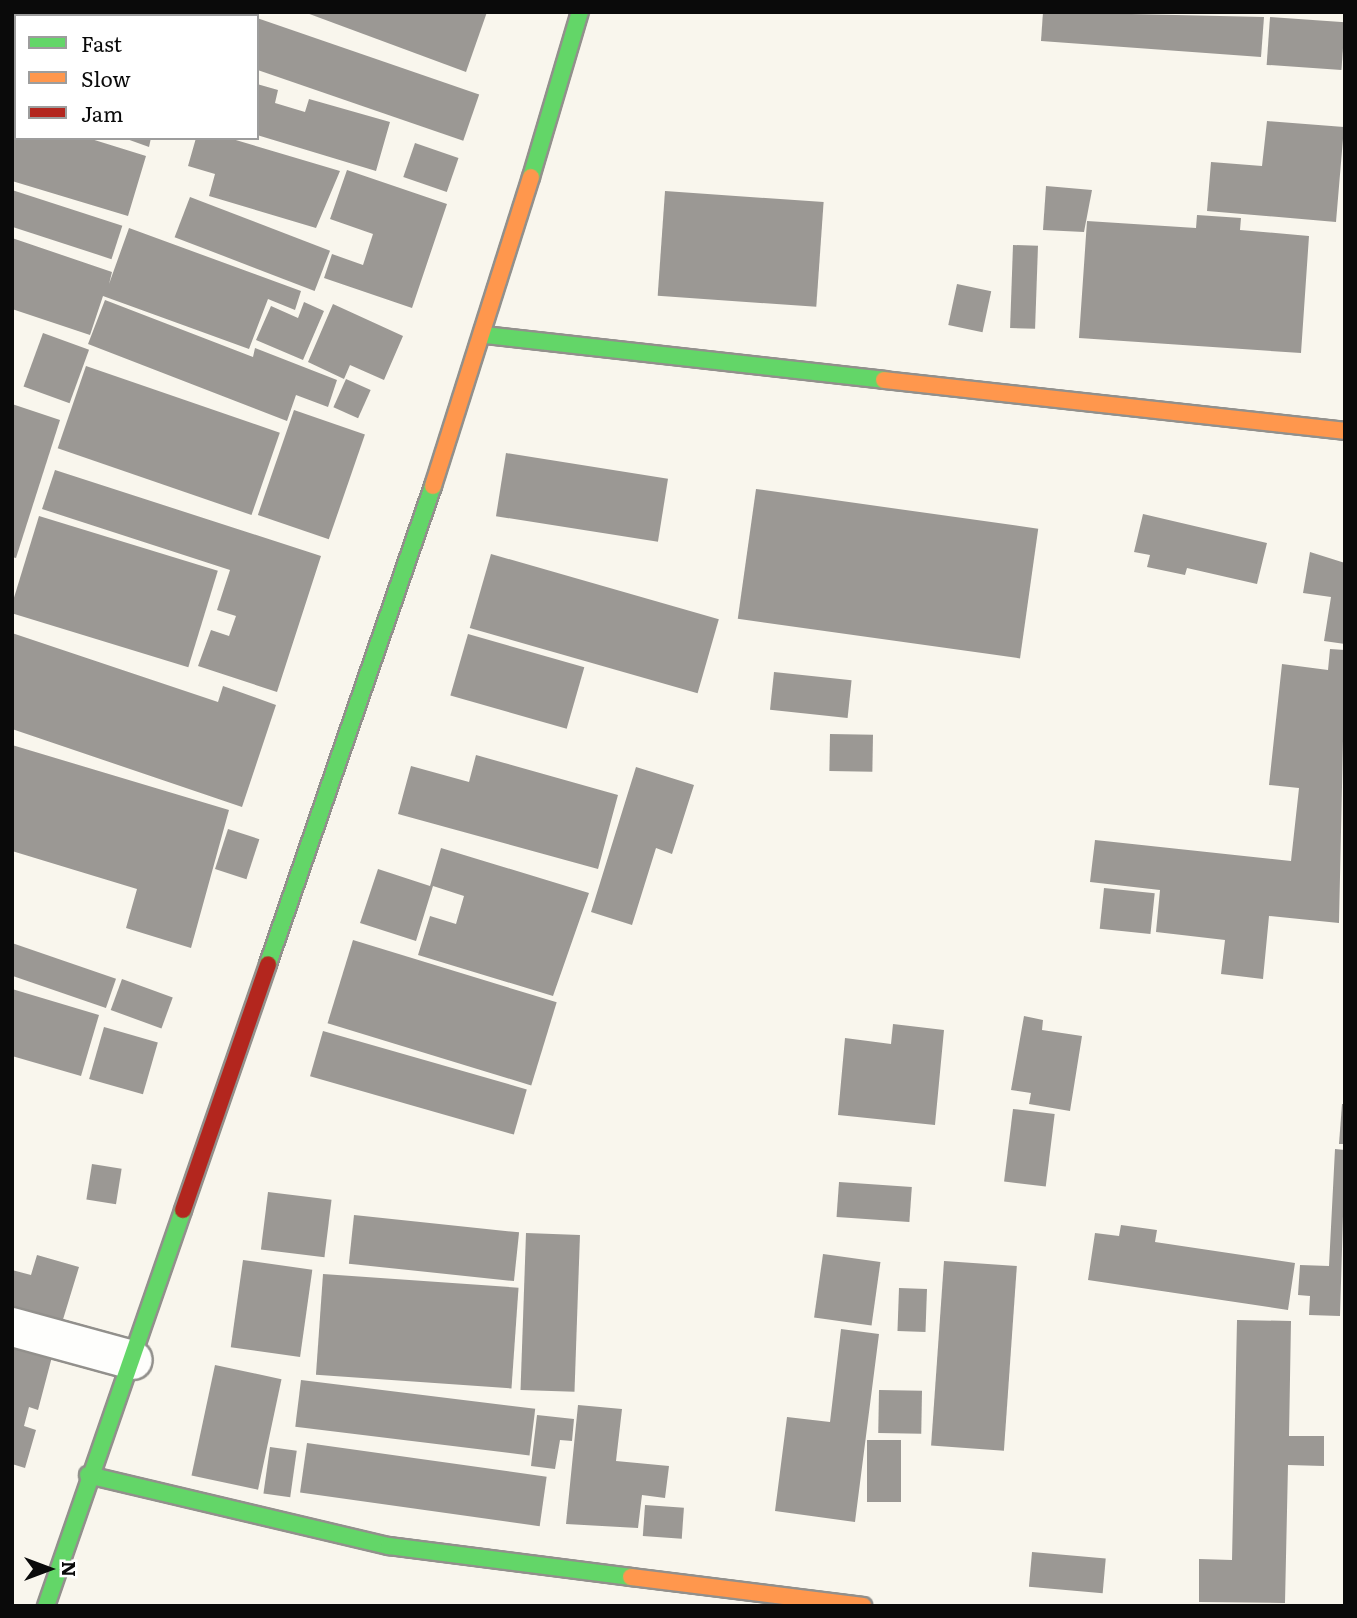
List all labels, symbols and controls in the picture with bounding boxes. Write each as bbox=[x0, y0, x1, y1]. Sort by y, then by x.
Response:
legend bbox=[14, 14, 259, 140]
text: Fast bbox=[81, 27, 122, 58]
text: Slow bbox=[81, 62, 131, 93]
text: Jam bbox=[81, 97, 123, 128]
north arrow bbox=[14, 1534, 84, 1604]
text: N bbox=[56, 1561, 84, 1577]

